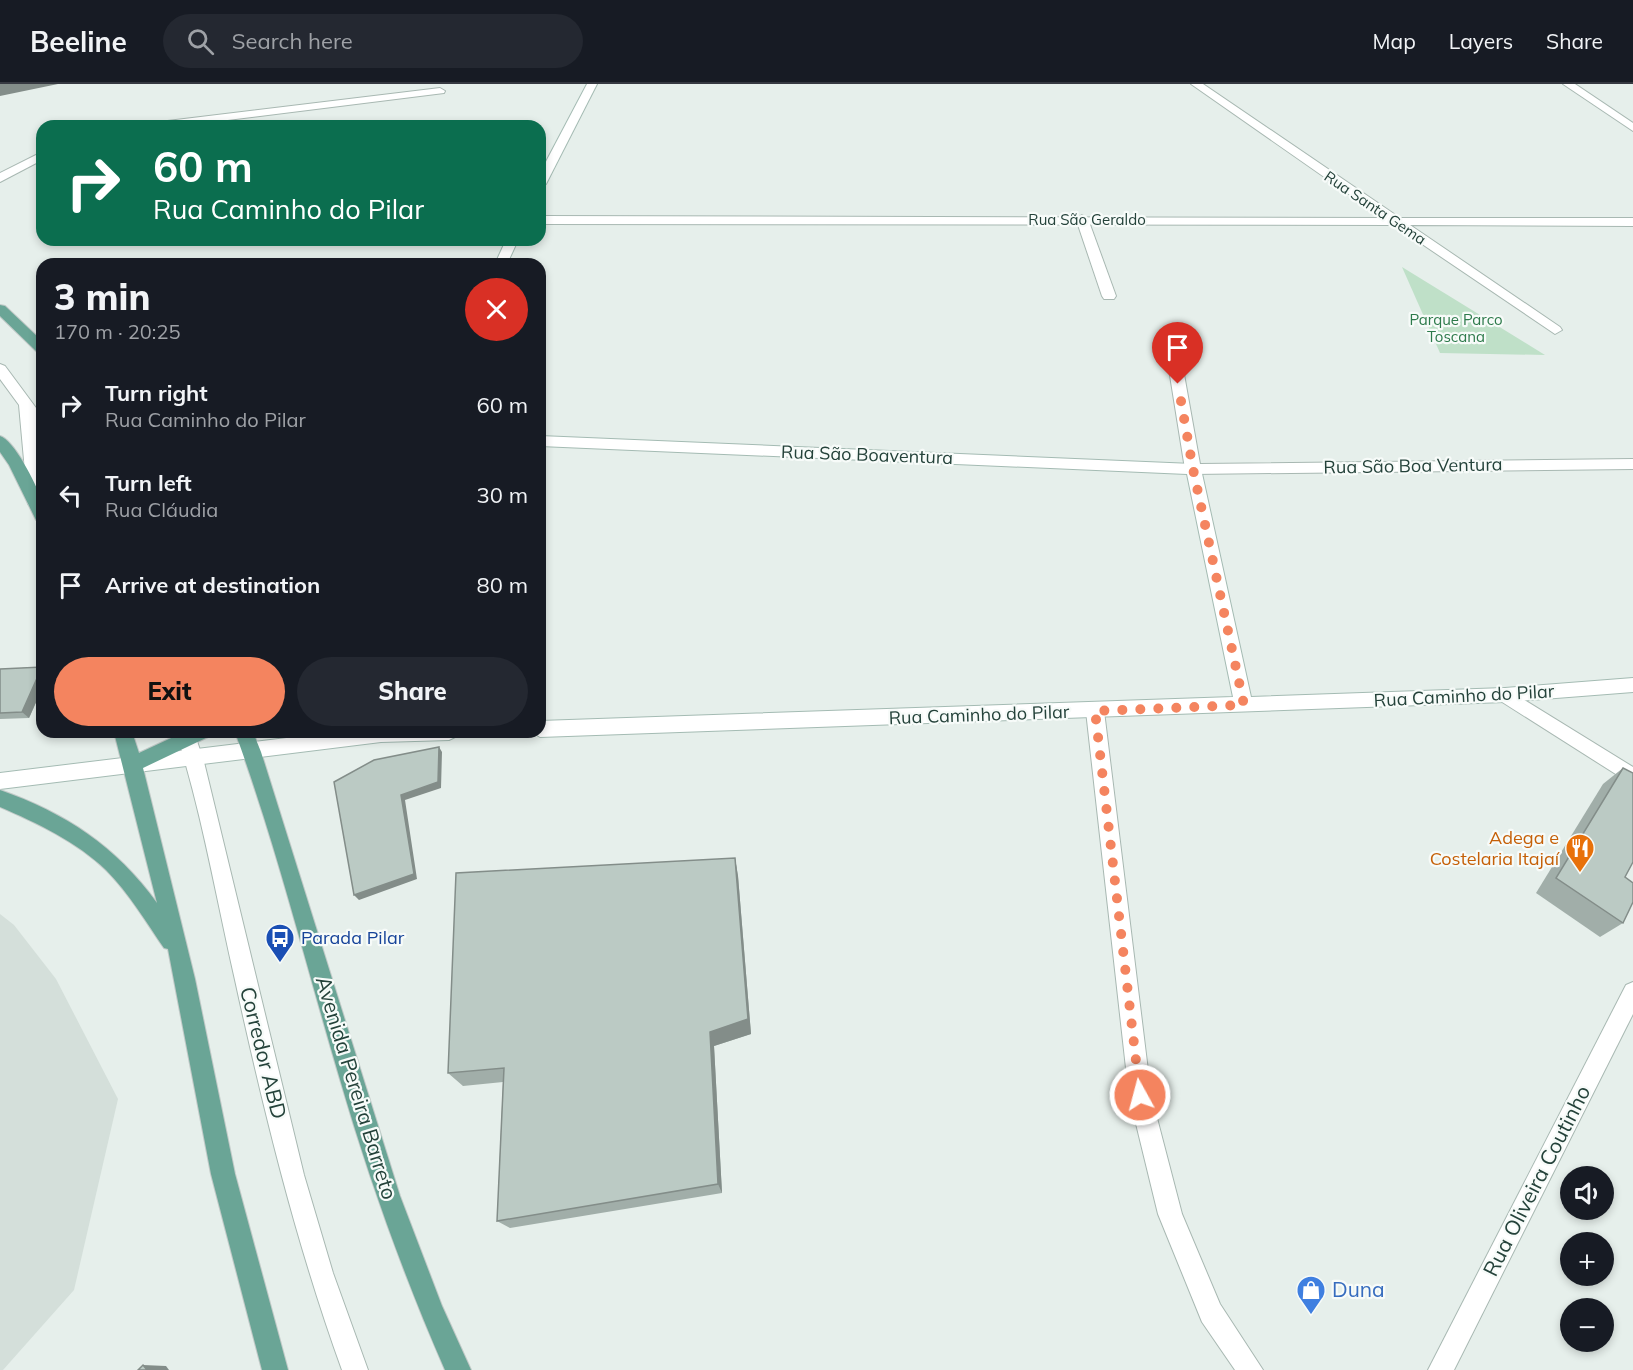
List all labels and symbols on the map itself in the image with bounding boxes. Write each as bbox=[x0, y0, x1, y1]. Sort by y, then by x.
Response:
street label: Rua Santa Gema bbox=[1321, 167, 1430, 249]
street label: Rua São Geraldo bbox=[1028, 210, 1146, 229]
park label: Parque Parco Toscana bbox=[1409, 310, 1503, 346]
pin bbox=[1152, 322, 1203, 384]
street label: Rua São Boaventura bbox=[781, 440, 953, 469]
street label: Rua São Boa Ventura bbox=[1323, 452, 1503, 479]
street label: Rua Caminho do Pilar bbox=[1373, 679, 1555, 712]
street label: Rua Caminho do Pilar bbox=[888, 700, 1070, 729]
place label: Adega e Costelaria Itajaí bbox=[1430, 826, 1561, 870]
restaurant icon: Adega e Costelaria Itajaí bbox=[1564, 832, 1596, 874]
bus stop icon: Parada Pilar bbox=[264, 922, 296, 964]
place label: Parada Pilar bbox=[301, 926, 405, 949]
street label: Avenida Pereira Barreto bbox=[311, 973, 403, 1202]
street label: Corredor ABD bbox=[235, 984, 293, 1122]
position arrow bbox=[1108, 1063, 1172, 1127]
street label: Rua Oliveira Coutinho bbox=[1477, 1081, 1596, 1280]
shop icon: Duna bbox=[1295, 1274, 1327, 1316]
place label: Duna bbox=[1332, 1276, 1385, 1302]

